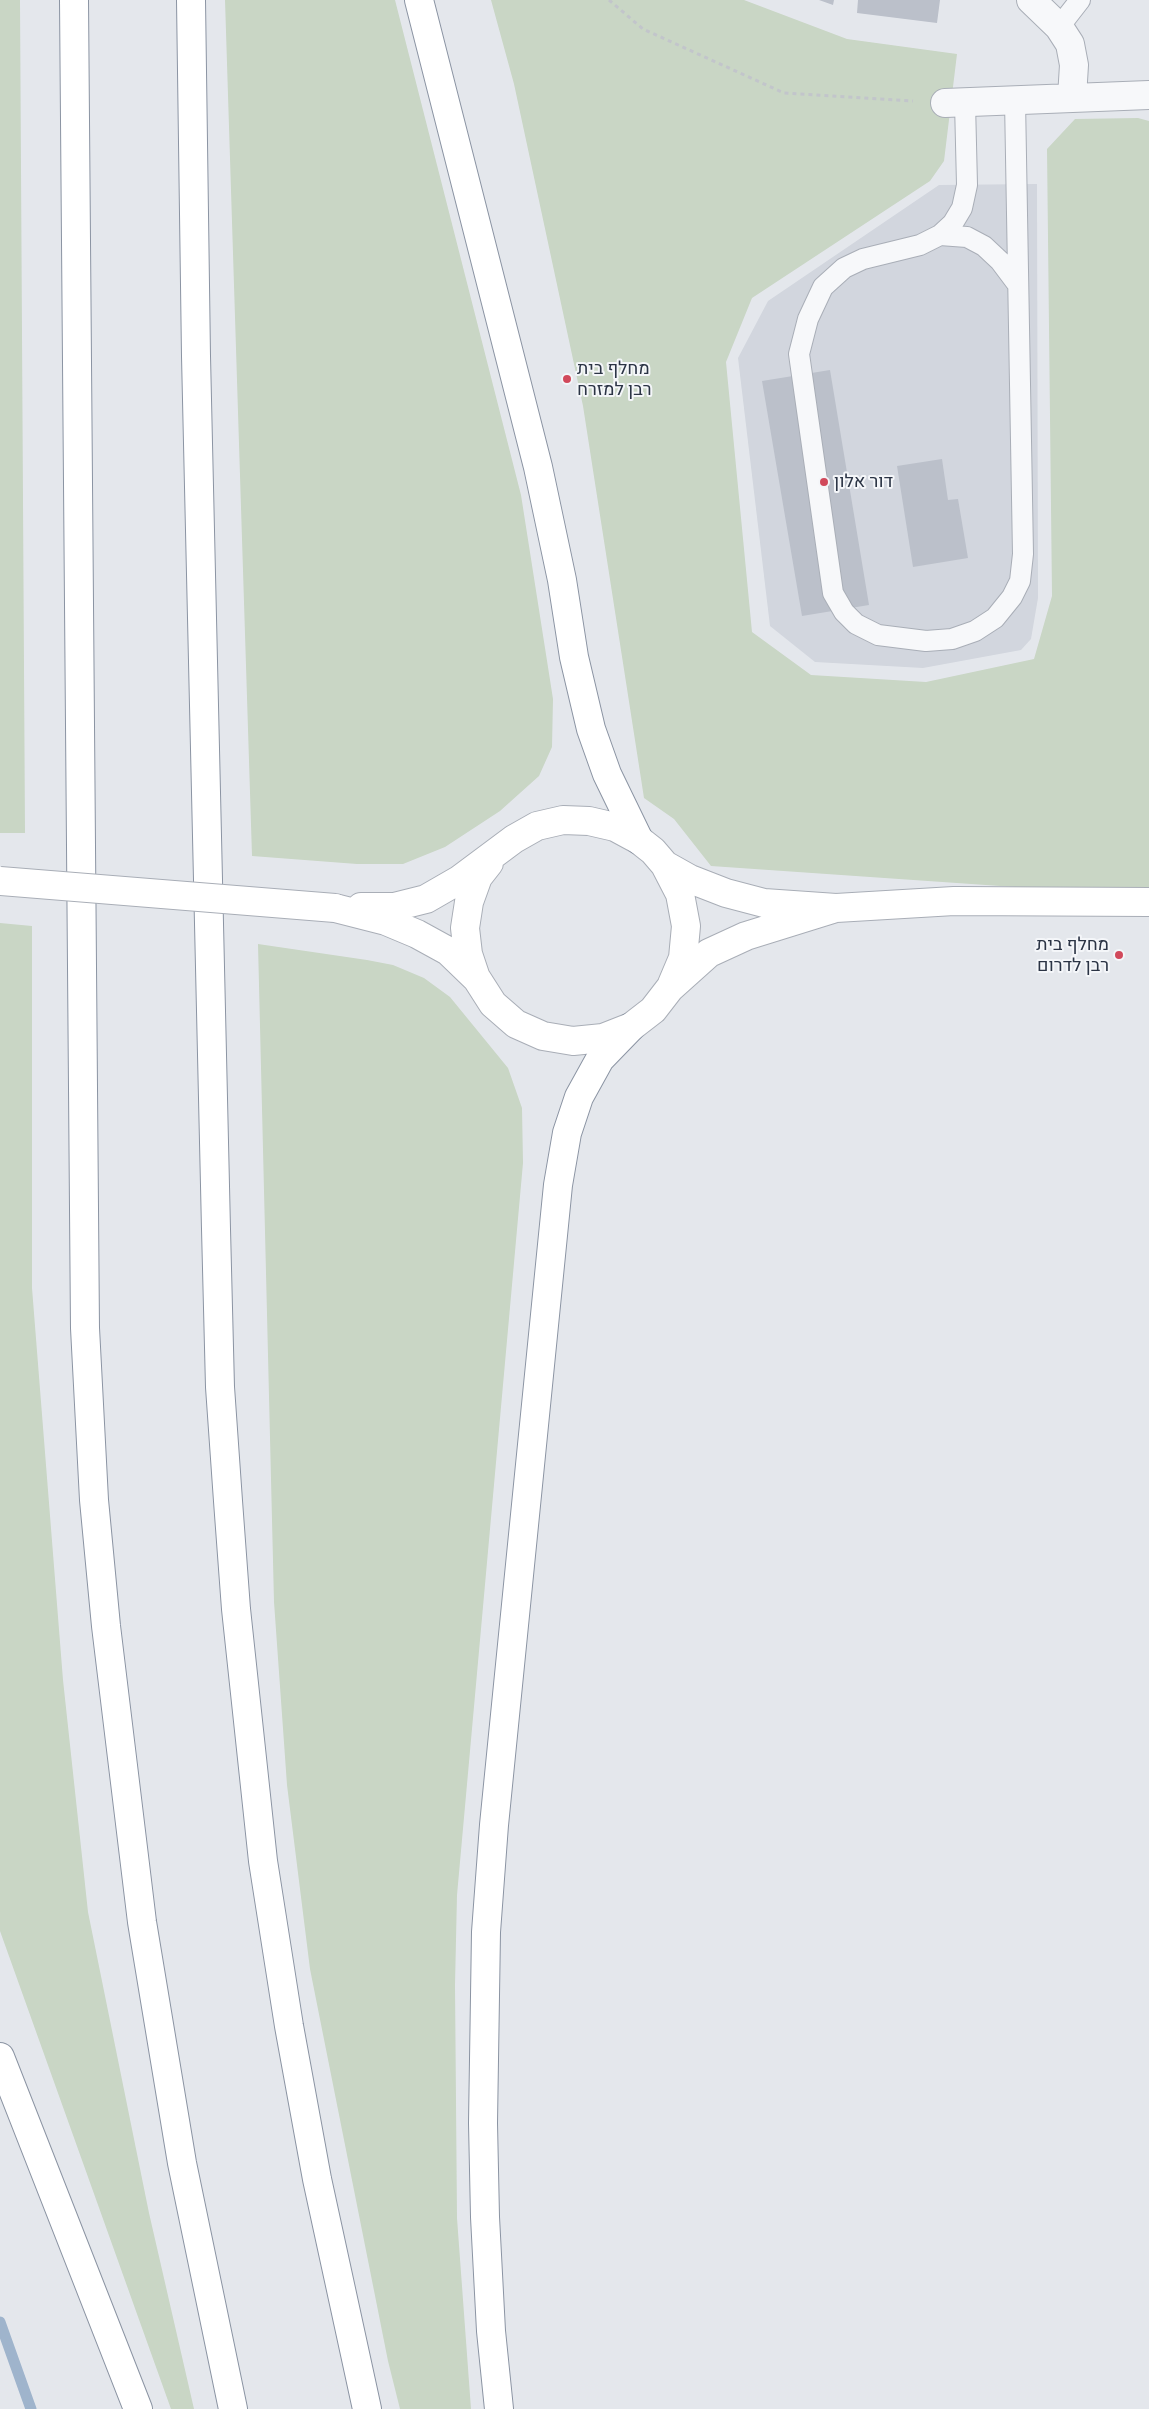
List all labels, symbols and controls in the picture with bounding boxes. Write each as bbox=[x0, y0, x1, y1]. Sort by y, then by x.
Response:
place label: מחלף בית רבן למזרח bbox=[577, 358, 652, 400]
marker: מחלף בית רבן למזרח bbox=[561, 373, 573, 385]
place label: דור אלון bbox=[834, 471, 893, 493]
marker: דור אלון bbox=[818, 476, 830, 488]
place label: מחלף בית רבן לדרום bbox=[1036, 934, 1109, 976]
marker: מחלף בית רבן לדרום bbox=[1113, 949, 1125, 961]

